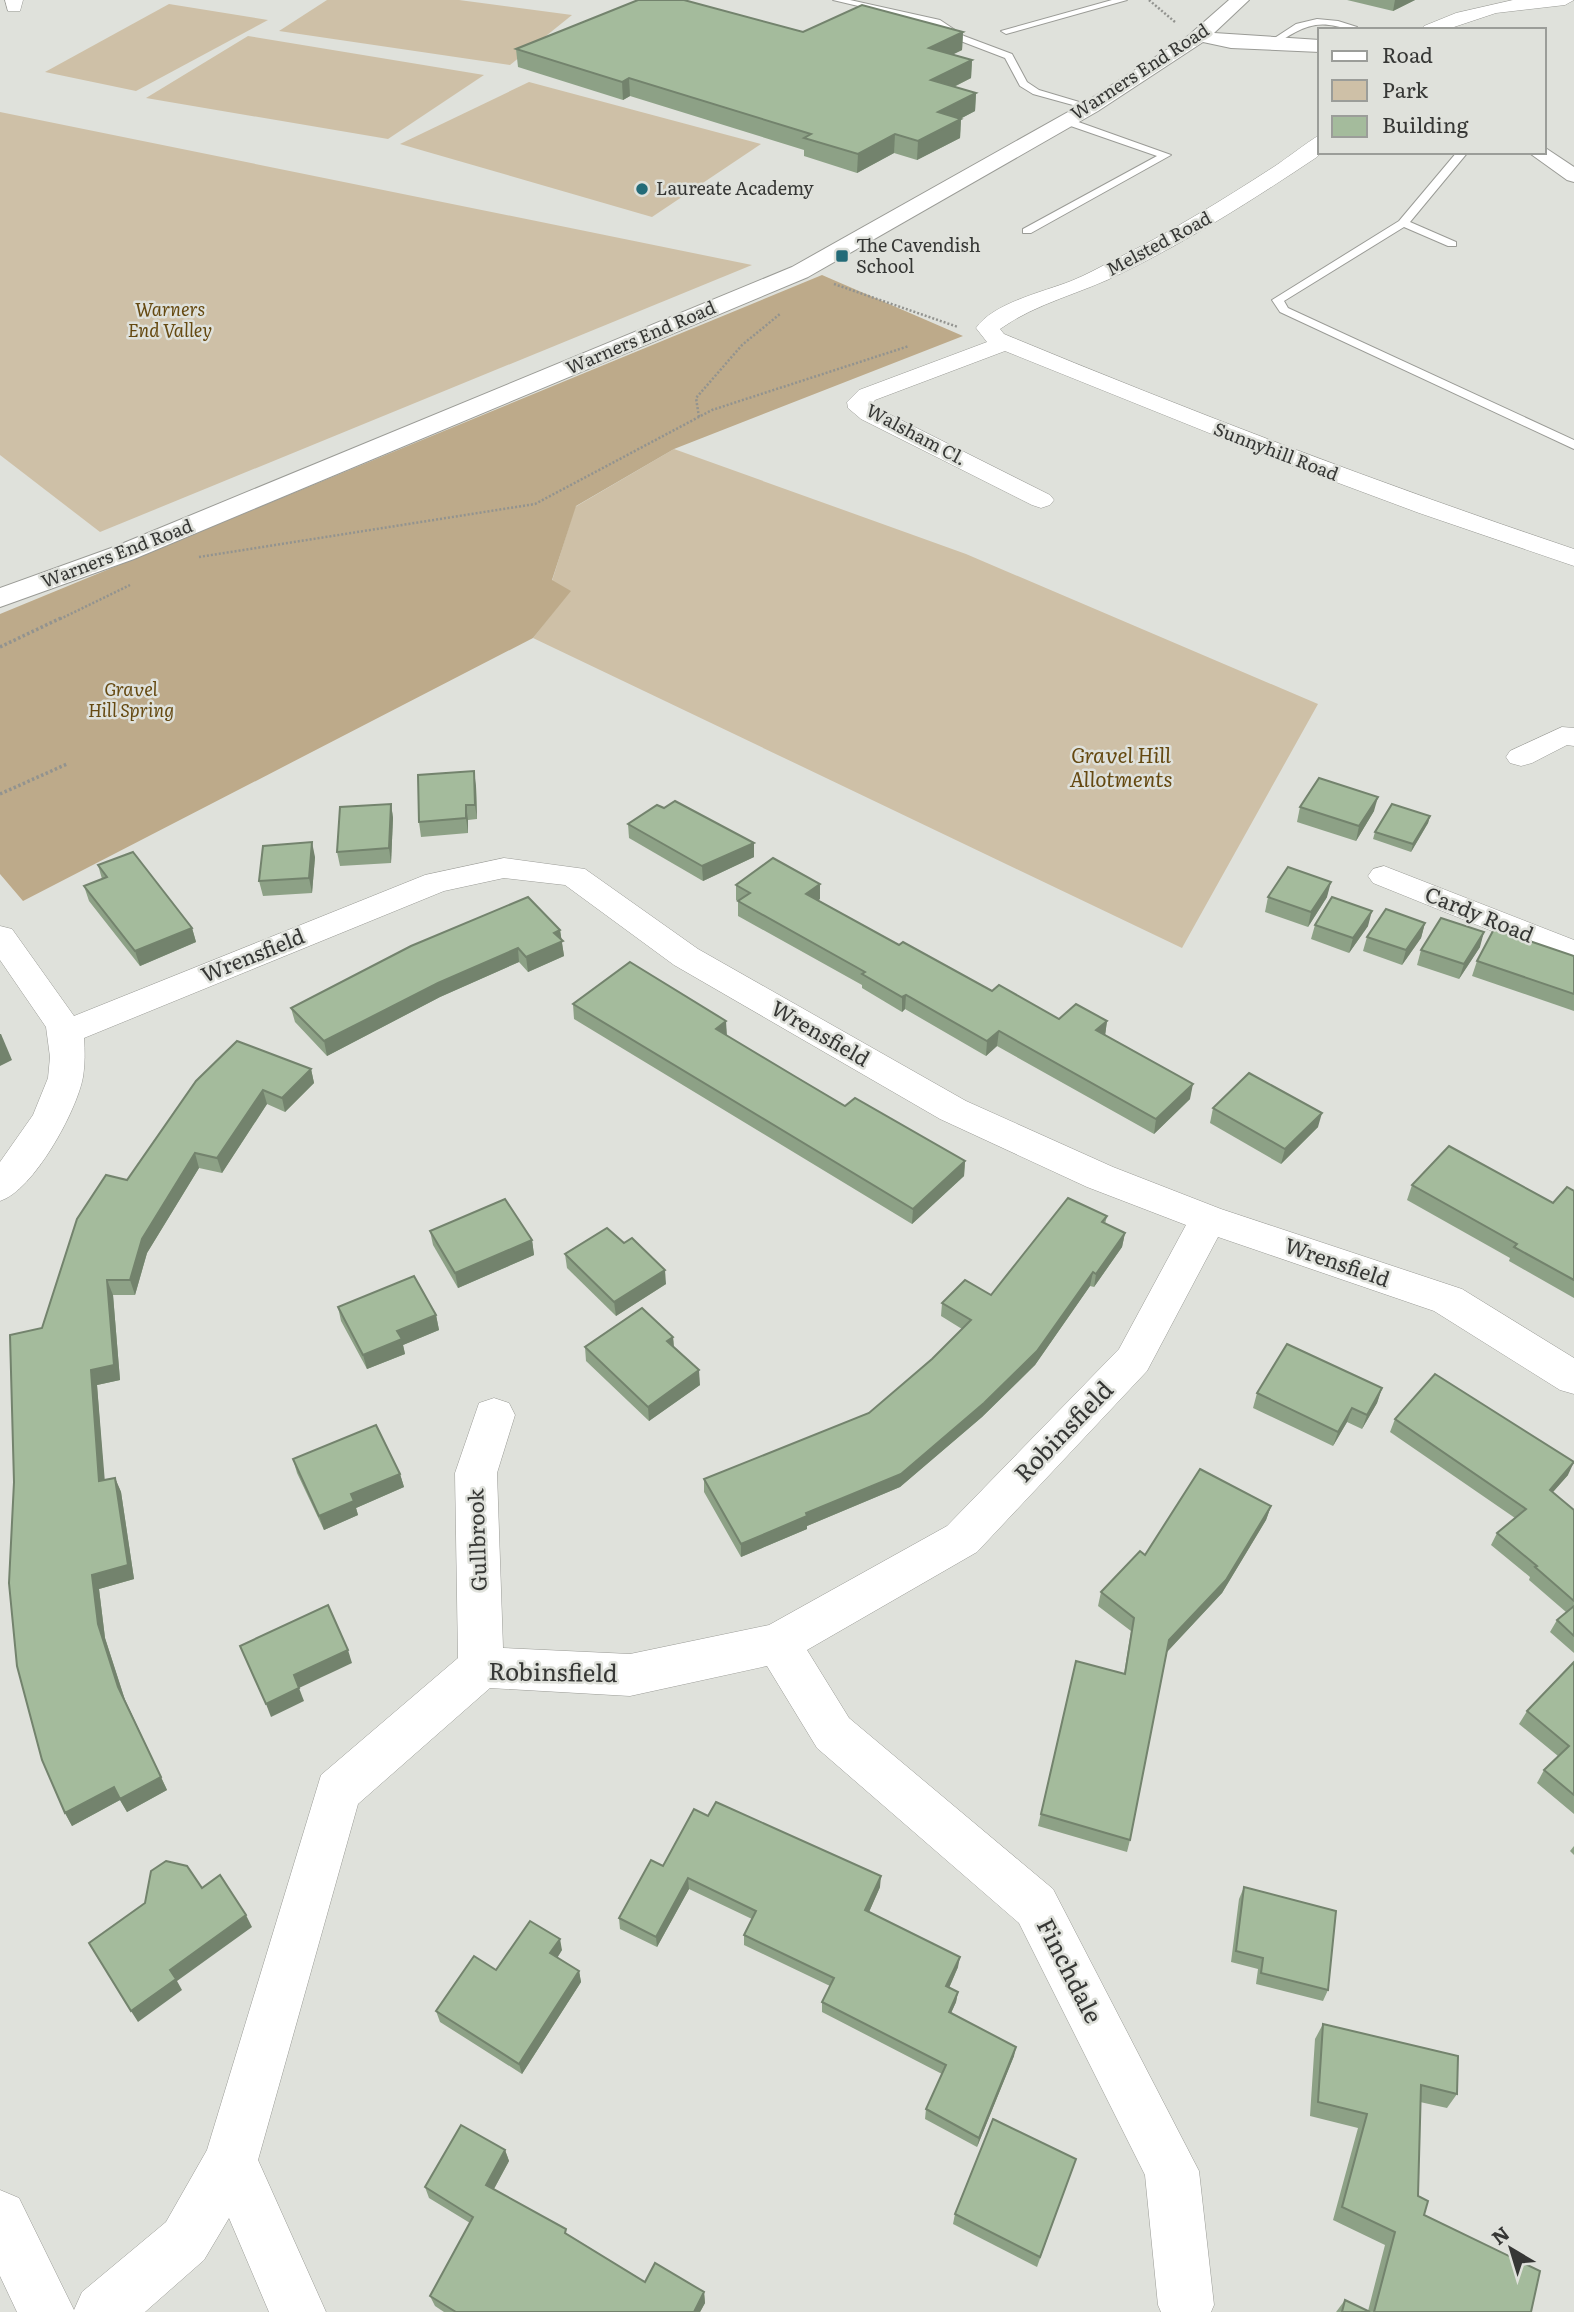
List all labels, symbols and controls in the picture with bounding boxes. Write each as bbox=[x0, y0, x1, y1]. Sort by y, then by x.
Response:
street label: Warners End Road bbox=[1065, 16, 1214, 126]
legend bbox=[1318, 28, 1546, 154]
text: Road bbox=[1382, 38, 1433, 69]
text: Park bbox=[1382, 73, 1428, 104]
text: Building bbox=[1382, 108, 1469, 139]
place label: Laureate Academy bbox=[656, 174, 814, 201]
marker: Laureate Academy bbox=[634, 181, 650, 197]
street label: Melsted Road bbox=[1101, 204, 1216, 282]
place label: The Cavendish School bbox=[856, 231, 981, 279]
marker: The Cavendish School bbox=[834, 248, 850, 264]
street label: Warners End Road bbox=[561, 293, 719, 380]
park label: Warners End Valley bbox=[128, 295, 212, 343]
street label: Walsham Cl. bbox=[862, 396, 972, 471]
street label: Sunnyhill Road bbox=[1210, 414, 1343, 487]
street label: Warners End Road bbox=[37, 511, 196, 594]
park label: Gravel Hill Spring bbox=[88, 675, 174, 723]
park label: Gravel Hill Allotments bbox=[1069, 738, 1173, 793]
street label: Cardy Road bbox=[1421, 877, 1539, 949]
street label: Wrensfield bbox=[196, 919, 309, 989]
street label: Wrensfield bbox=[766, 991, 876, 1073]
street label: Wrensfield bbox=[1281, 1228, 1395, 1293]
street label: Robinsfield bbox=[1005, 1371, 1120, 1489]
street label: Gullbrook bbox=[458, 1488, 493, 1592]
street label: Robinsfield bbox=[488, 1652, 618, 1689]
street label: Finchdale bbox=[1030, 1911, 1113, 2029]
north arrow bbox=[1476, 2214, 1546, 2284]
text: N bbox=[1485, 2219, 1515, 2251]

